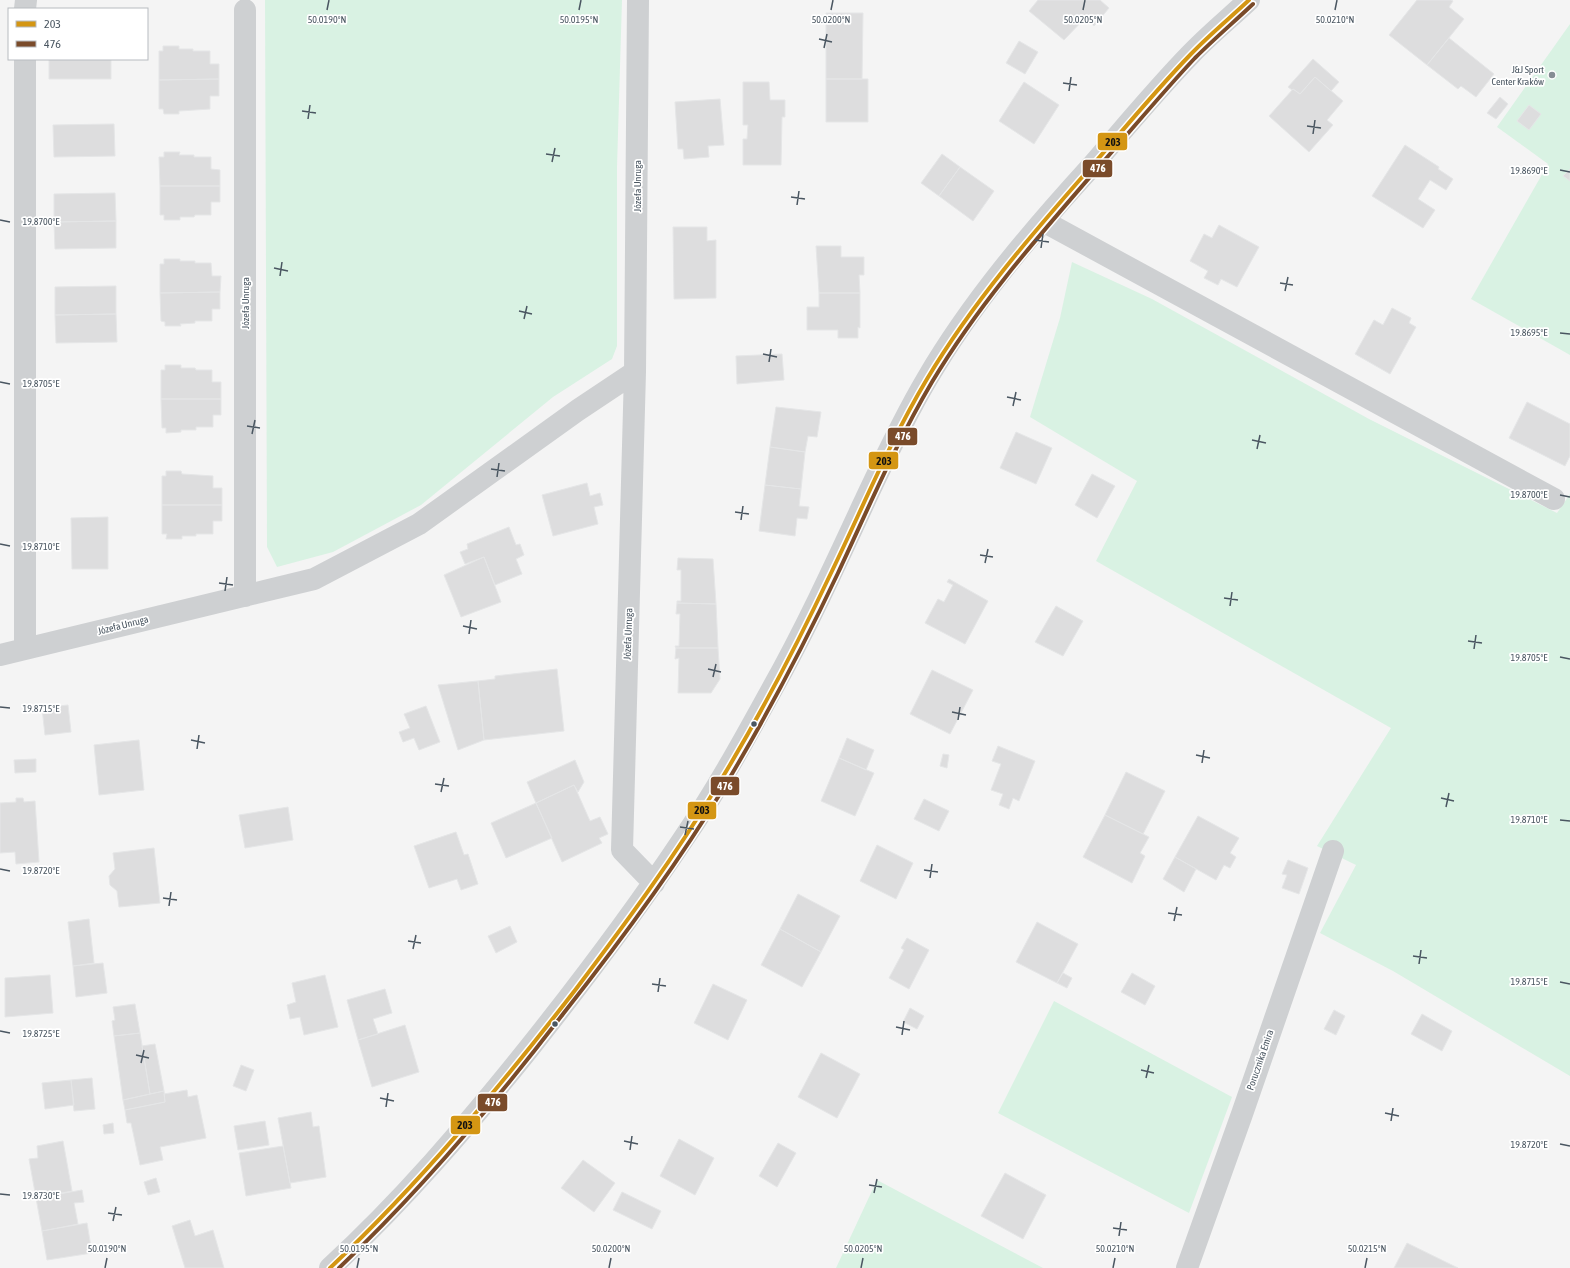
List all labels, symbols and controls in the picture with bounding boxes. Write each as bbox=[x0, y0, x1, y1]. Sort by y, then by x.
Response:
legend bbox=[8, 8, 148, 60]
text: 50.0190°N bbox=[308, 14, 346, 25]
text: 50.0195°N bbox=[560, 14, 598, 25]
text: 50.0200°N bbox=[812, 14, 850, 25]
text: 50.0205°N bbox=[1064, 14, 1102, 25]
text: 50.0210°N bbox=[1316, 14, 1354, 25]
text: 203 bbox=[44, 17, 61, 31]
text: 476 bbox=[44, 37, 61, 51]
place label: J&J Sport Center Kraków bbox=[1491, 64, 1544, 87]
marker: J&J Sport Center Kraków bbox=[1547, 70, 1557, 80]
line badge: 203 bbox=[1097, 132, 1128, 151]
text: 203 bbox=[1105, 136, 1121, 148]
line badge: 476 bbox=[1082, 159, 1113, 178]
street label: Józefa Unruga bbox=[632, 160, 643, 212]
text: 476 bbox=[1089, 162, 1106, 174]
text: 19.8690°E bbox=[1511, 165, 1548, 176]
text: 19.8700°E bbox=[23, 216, 60, 227]
street label: Józefa Unruga bbox=[240, 277, 251, 329]
text: 19.8695°E bbox=[1511, 327, 1548, 338]
text: 19.8705°E bbox=[23, 378, 60, 389]
line badge: 476 bbox=[887, 427, 918, 446]
text: 476 bbox=[894, 430, 911, 442]
line badge: 203 bbox=[868, 451, 899, 470]
text: 203 bbox=[876, 455, 892, 467]
text: 19.8700°E bbox=[1511, 489, 1548, 500]
text: 19.8710°E bbox=[23, 541, 60, 552]
street label: Józefa Unruga bbox=[622, 608, 634, 660]
street label: Józefa Unruga bbox=[96, 613, 150, 637]
text: 19.8705°E bbox=[1511, 652, 1548, 663]
text: 19.8715°E bbox=[23, 703, 60, 714]
unlabelled marker bbox=[749, 719, 759, 729]
line badge: 476 bbox=[710, 776, 740, 796]
text: 476 bbox=[716, 780, 733, 792]
line badge: 203 bbox=[687, 801, 717, 820]
text: 203 bbox=[694, 804, 710, 816]
text: 19.8710°E bbox=[1511, 814, 1548, 825]
text: 19.8720°E bbox=[23, 865, 60, 876]
text: 19.8715°E bbox=[1511, 976, 1548, 987]
unlabelled marker bbox=[550, 1019, 560, 1029]
text: 19.8725°E bbox=[23, 1028, 60, 1039]
street label: Porucznika Emira bbox=[1244, 1028, 1276, 1092]
line badge: 476 bbox=[477, 1093, 508, 1112]
text: 476 bbox=[484, 1096, 501, 1108]
line badge: 203 bbox=[450, 1115, 481, 1135]
text: 203 bbox=[457, 1119, 473, 1131]
text: 19.8720°E bbox=[1511, 1139, 1548, 1150]
text: 19.8730°E bbox=[23, 1190, 60, 1201]
text: 50.0190°N bbox=[88, 1243, 126, 1254]
text: 50.0195°N bbox=[340, 1243, 378, 1254]
text: 50.0200°N bbox=[592, 1243, 630, 1254]
text: 50.0205°N bbox=[844, 1243, 882, 1254]
text: 50.0210°N bbox=[1096, 1243, 1134, 1254]
text: 50.0215°N bbox=[1348, 1243, 1386, 1254]

